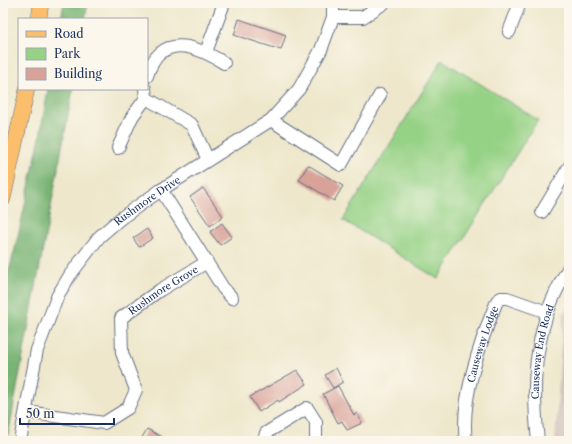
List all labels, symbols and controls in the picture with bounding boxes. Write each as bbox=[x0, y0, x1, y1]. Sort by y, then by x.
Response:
legend bbox=[18, 18, 148, 90]
text: Road bbox=[54, 26, 84, 41]
text: Park bbox=[54, 46, 81, 61]
text: Building bbox=[54, 66, 102, 81]
street label: Rushmore Drive bbox=[111, 173, 183, 228]
street label: Rushmore Grove bbox=[126, 263, 201, 318]
street label: Causeway End Road bbox=[529, 303, 557, 399]
street label: Causeway Lodge bbox=[464, 304, 501, 384]
scale bar bbox=[20, 400, 114, 426]
text: 50 m bbox=[26, 406, 55, 421]

